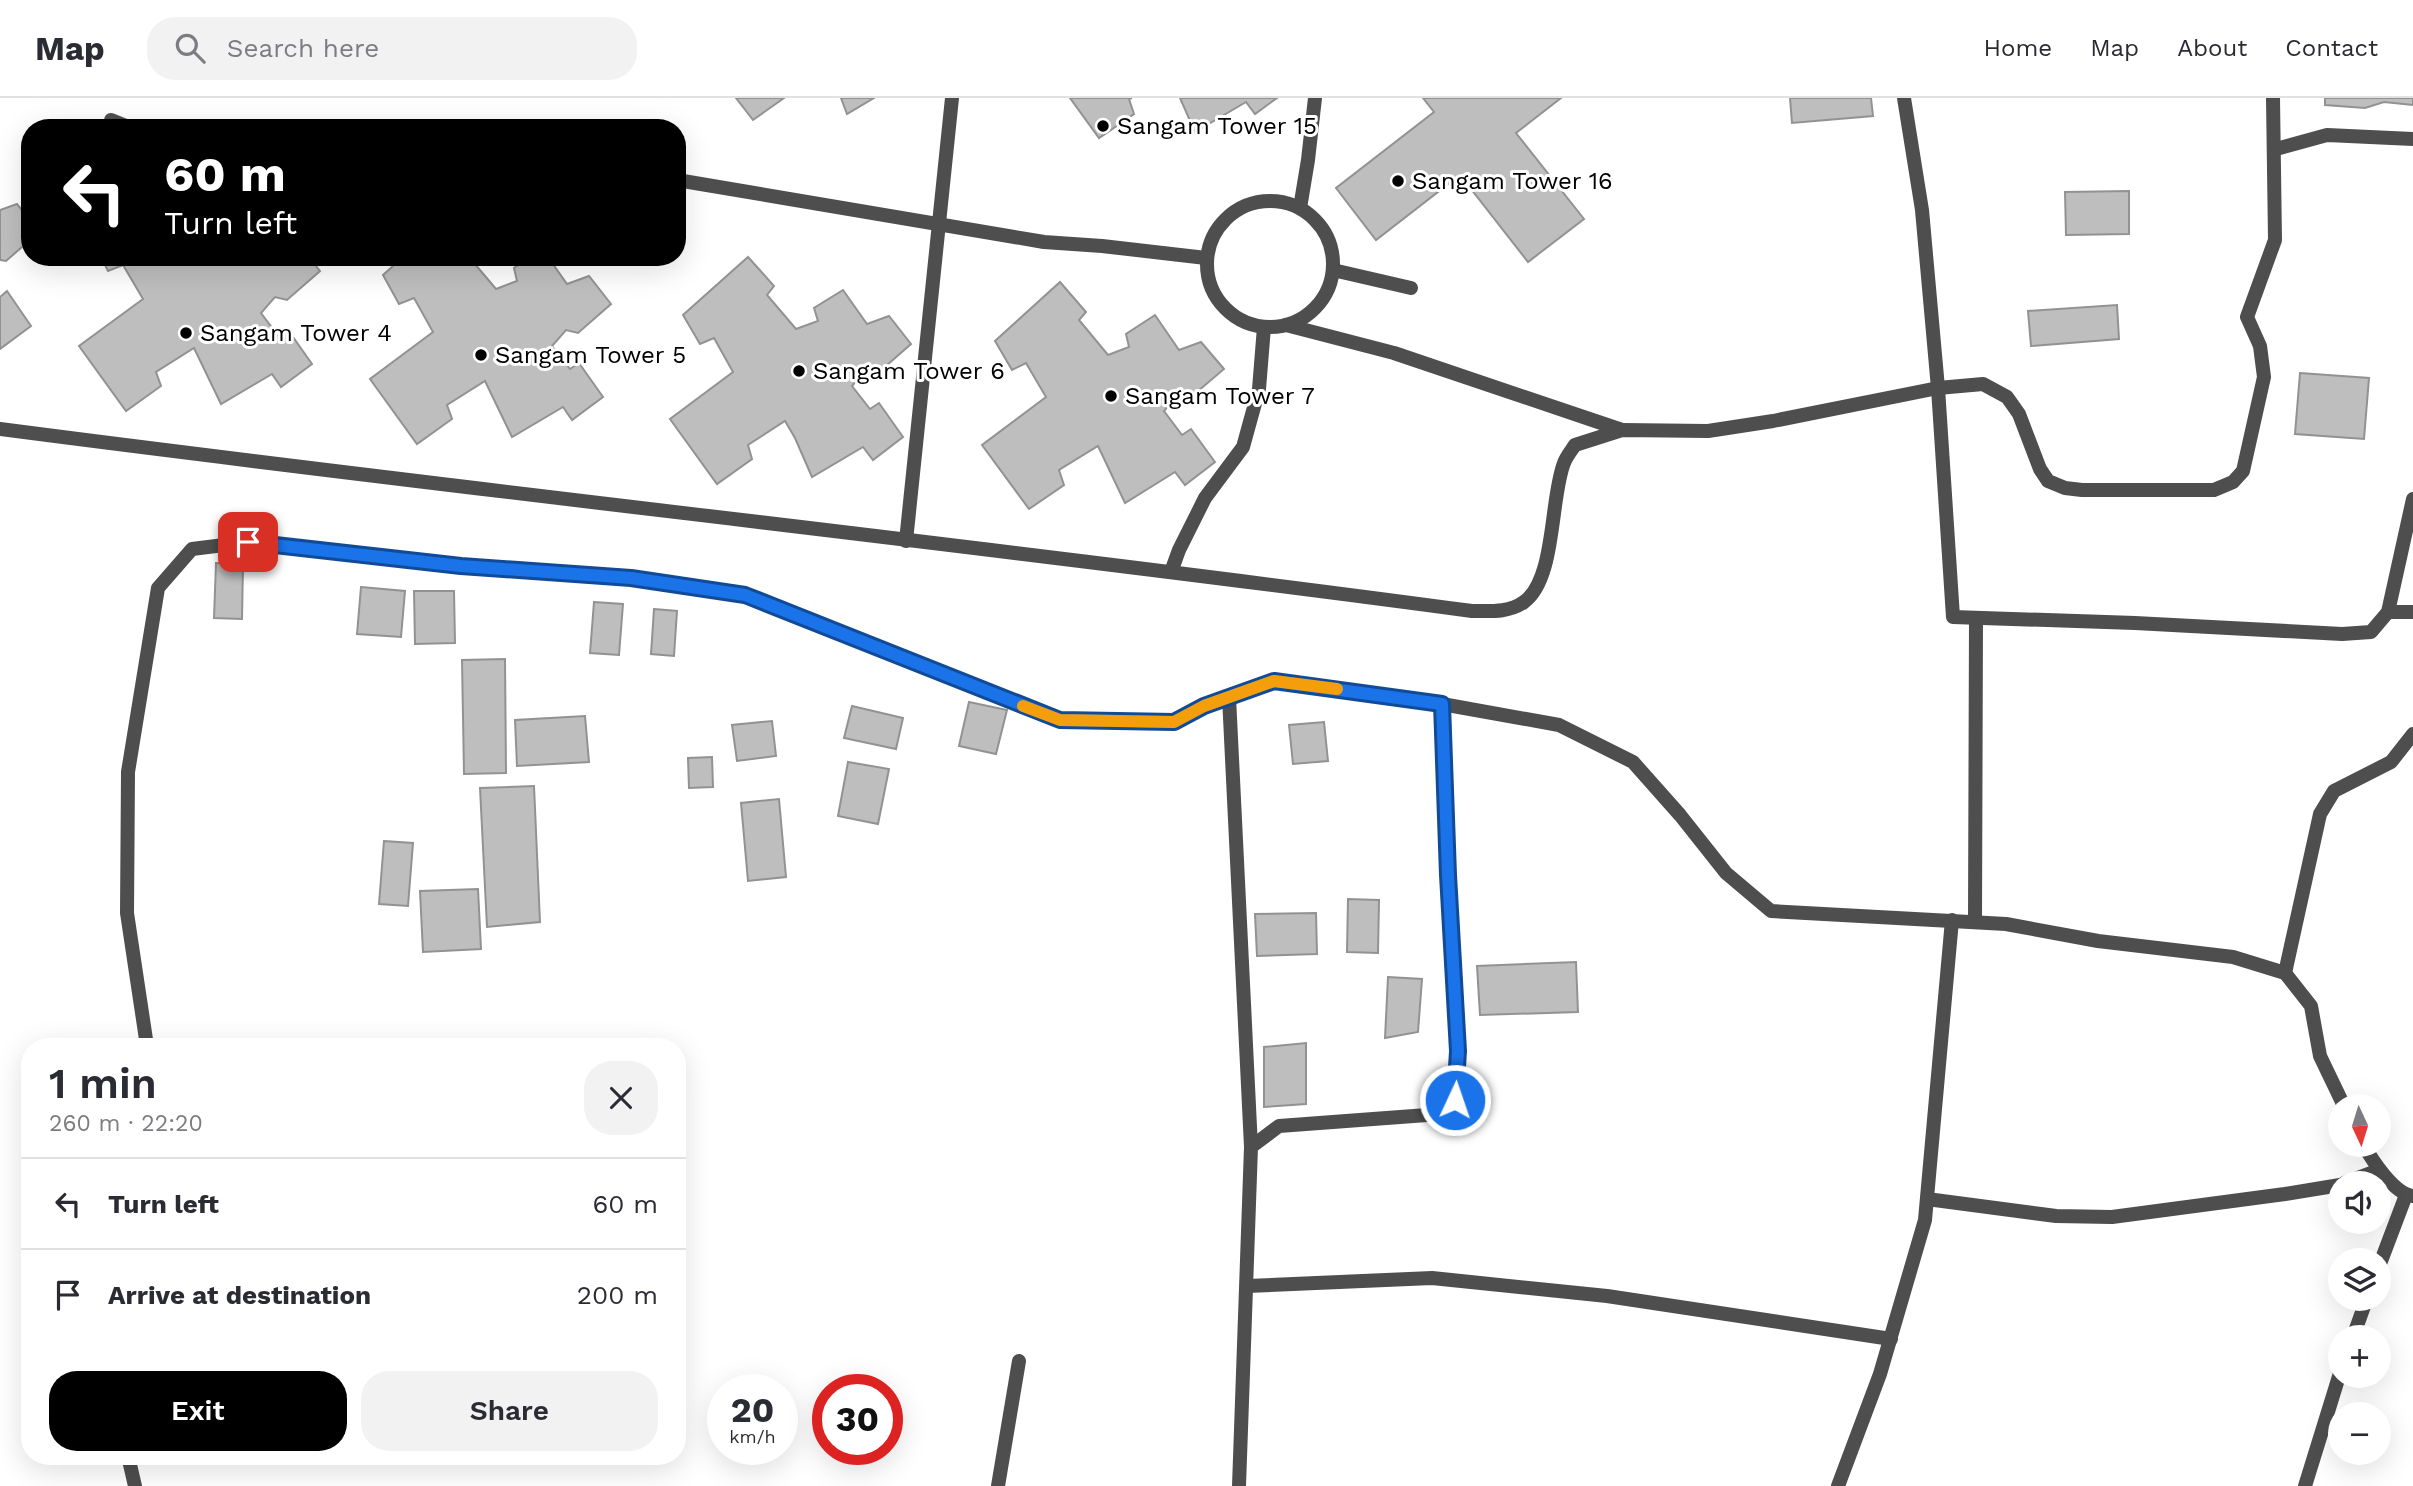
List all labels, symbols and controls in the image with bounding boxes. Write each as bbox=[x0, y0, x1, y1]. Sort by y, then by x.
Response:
search box bbox=[147, 17, 637, 80]
text: Map bbox=[35, 29, 105, 68]
icon: search bbox=[171, 29, 209, 67]
text: Search here bbox=[227, 33, 379, 63]
text: Home bbox=[1984, 34, 2052, 62]
text: Map bbox=[2090, 34, 2139, 62]
text: About bbox=[2177, 34, 2247, 62]
text: Contact bbox=[2285, 34, 2378, 62]
place label: Sangam Tower 15 bbox=[1117, 112, 1317, 140]
marker: Sangam Tower 15 bbox=[1095, 118, 1111, 134]
text: 60 m bbox=[164, 145, 286, 203]
icon: left bbox=[49, 147, 140, 238]
place label: Sangam Tower 16 bbox=[1412, 167, 1613, 195]
marker: Sangam Tower 16 bbox=[1390, 173, 1406, 189]
text: Turn left bbox=[164, 204, 297, 242]
place label: Sangam Tower 4 bbox=[200, 319, 392, 347]
marker: Sangam Tower 4 bbox=[178, 325, 194, 341]
place label: Sangam Tower 5 bbox=[495, 341, 686, 369]
marker: Sangam Tower 5 bbox=[473, 347, 489, 363]
place label: Sangam Tower 6 bbox=[813, 357, 1005, 385]
marker: Sangam Tower 6 bbox=[791, 363, 807, 379]
place label: Sangam Tower 7 bbox=[1125, 382, 1315, 410]
marker: Sangam Tower 7 bbox=[1103, 388, 1119, 404]
pin bbox=[218, 512, 278, 572]
icon: arrive bbox=[229, 523, 267, 561]
text: 1 min bbox=[49, 1059, 157, 1108]
button: close bbox=[584, 1061, 658, 1135]
position arrow bbox=[1418, 1063, 1492, 1137]
north arrow bbox=[2328, 1094, 2390, 1157]
map controls bbox=[2328, 1094, 2391, 1465]
text: 260 m · 22:20 bbox=[49, 1110, 203, 1137]
button: sound bbox=[2328, 1171, 2391, 1234]
icon: left bbox=[49, 1185, 87, 1223]
text: Turn left bbox=[108, 1189, 219, 1219]
text: 60 m bbox=[592, 1189, 658, 1219]
button: layers bbox=[2328, 1248, 2391, 1311]
icon: arrive bbox=[49, 1276, 87, 1314]
text: Arrive at destination bbox=[108, 1280, 371, 1310]
text: 200 m bbox=[577, 1280, 658, 1310]
button: + bbox=[2328, 1325, 2391, 1388]
button: Exit bbox=[49, 1371, 347, 1451]
button: Share bbox=[361, 1371, 658, 1451]
speed limit sign: 30 bbox=[812, 1374, 903, 1465]
text: 20 bbox=[731, 1389, 774, 1431]
button: − bbox=[2328, 1402, 2391, 1465]
text: km/h bbox=[729, 1426, 776, 1447]

